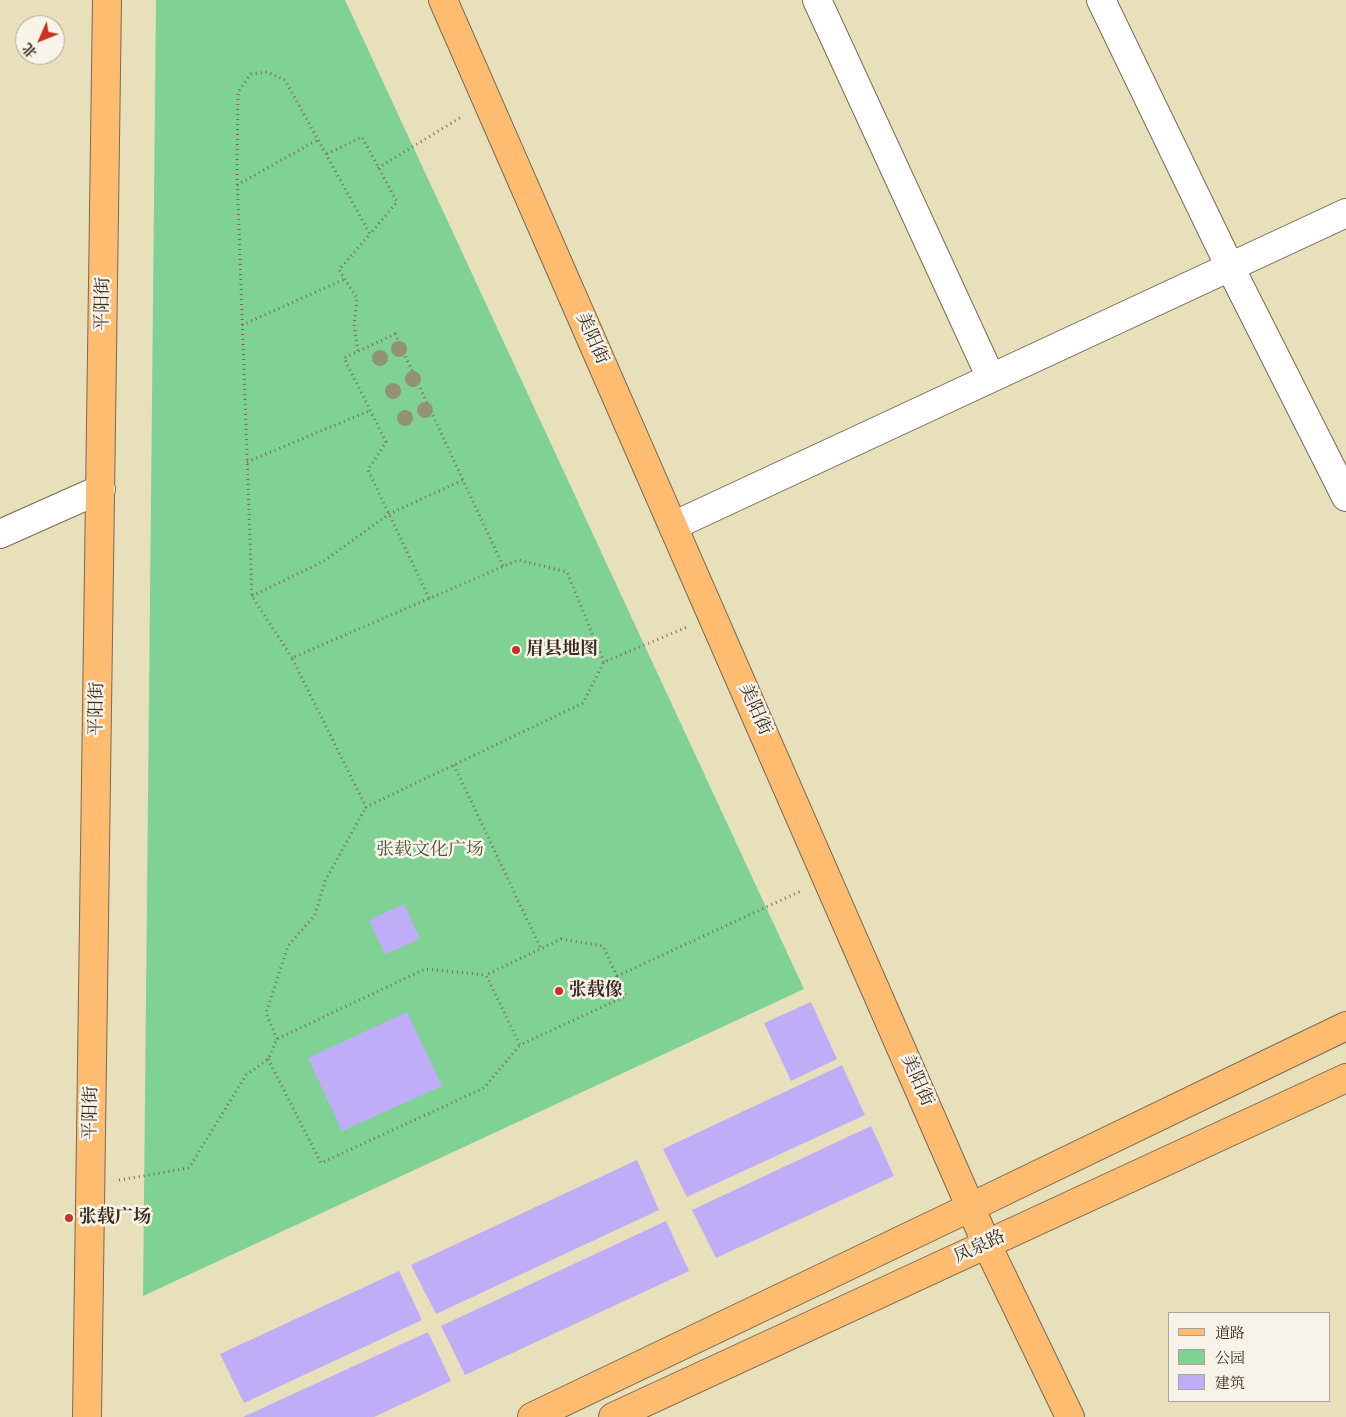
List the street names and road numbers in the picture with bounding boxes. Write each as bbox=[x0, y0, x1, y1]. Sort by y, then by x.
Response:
street label: 平阳街 bbox=[93, 277, 115, 331]
street label: 美阳街 bbox=[570, 310, 612, 368]
street label: 美阳街 bbox=[733, 681, 775, 739]
street label: 平阳街 bbox=[87, 682, 109, 736]
street label: 美阳街 bbox=[895, 1052, 937, 1110]
street label: 平阳街 bbox=[81, 1086, 103, 1140]
street label: 凤泉路 bbox=[951, 1227, 1009, 1269]

